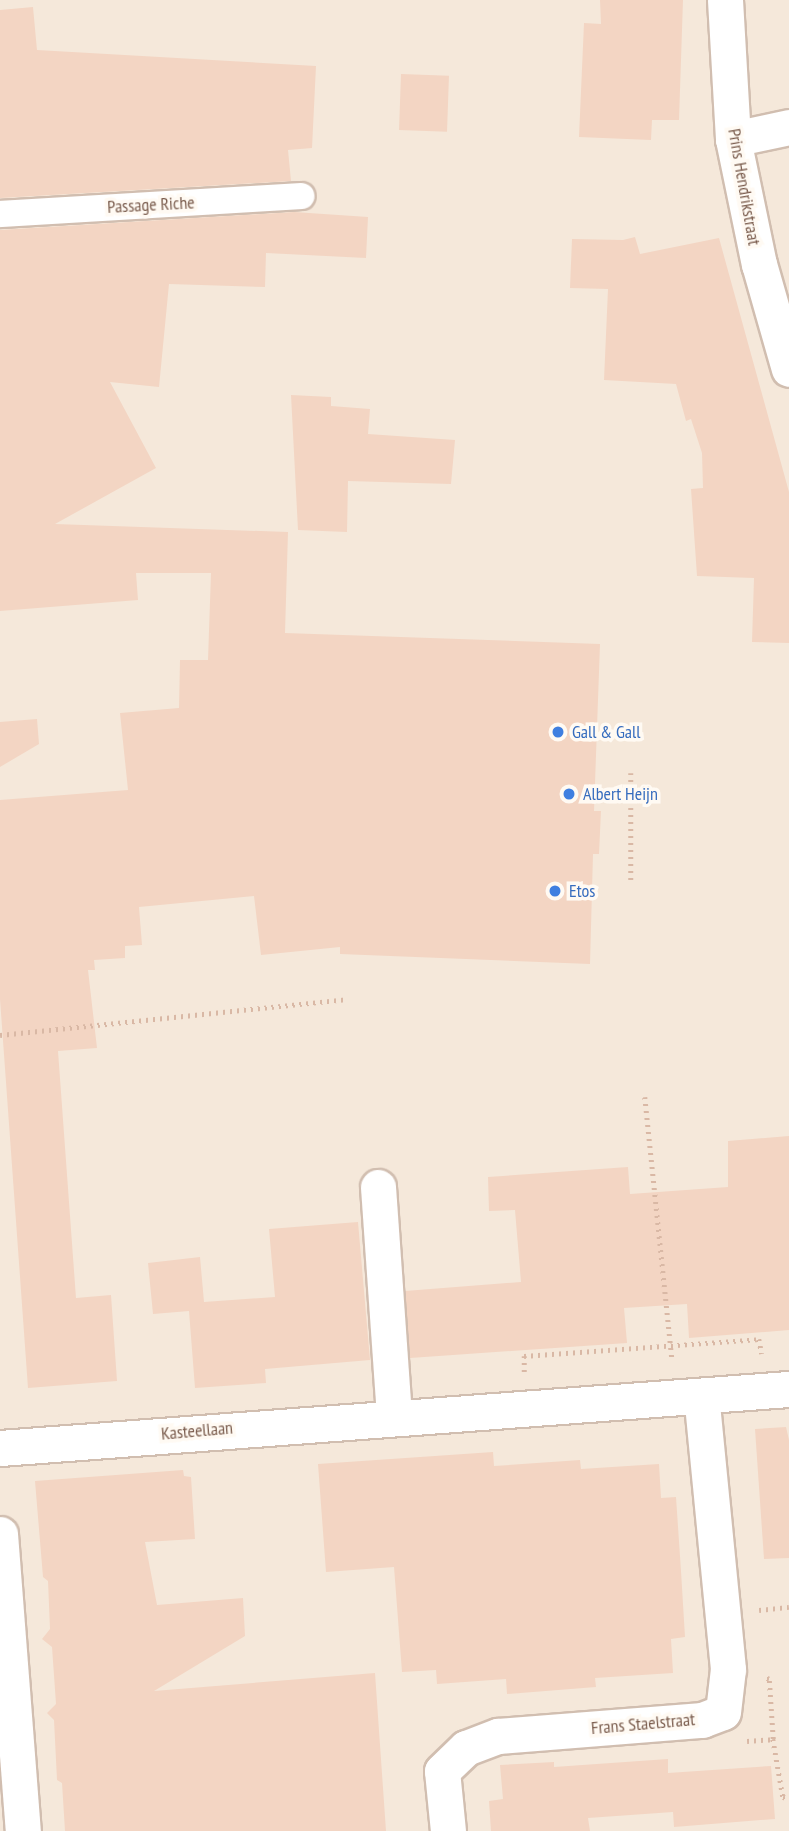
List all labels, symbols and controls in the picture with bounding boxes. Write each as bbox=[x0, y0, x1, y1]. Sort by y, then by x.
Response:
street label: Prins Hendrikstraat bbox=[723, 127, 765, 247]
street label: Passage Riche bbox=[107, 192, 195, 218]
place label: Gall & Gall bbox=[572, 721, 640, 743]
marker: Gall & Gall bbox=[550, 724, 566, 740]
place label: Albert Heijn bbox=[583, 783, 658, 805]
marker: Albert Heijn bbox=[561, 786, 577, 802]
place label: Etos bbox=[569, 880, 595, 902]
marker: Etos bbox=[547, 883, 563, 899]
street label: Kasteellaan bbox=[160, 1417, 234, 1445]
street label: Frans Staelstraat bbox=[590, 1709, 696, 1739]

